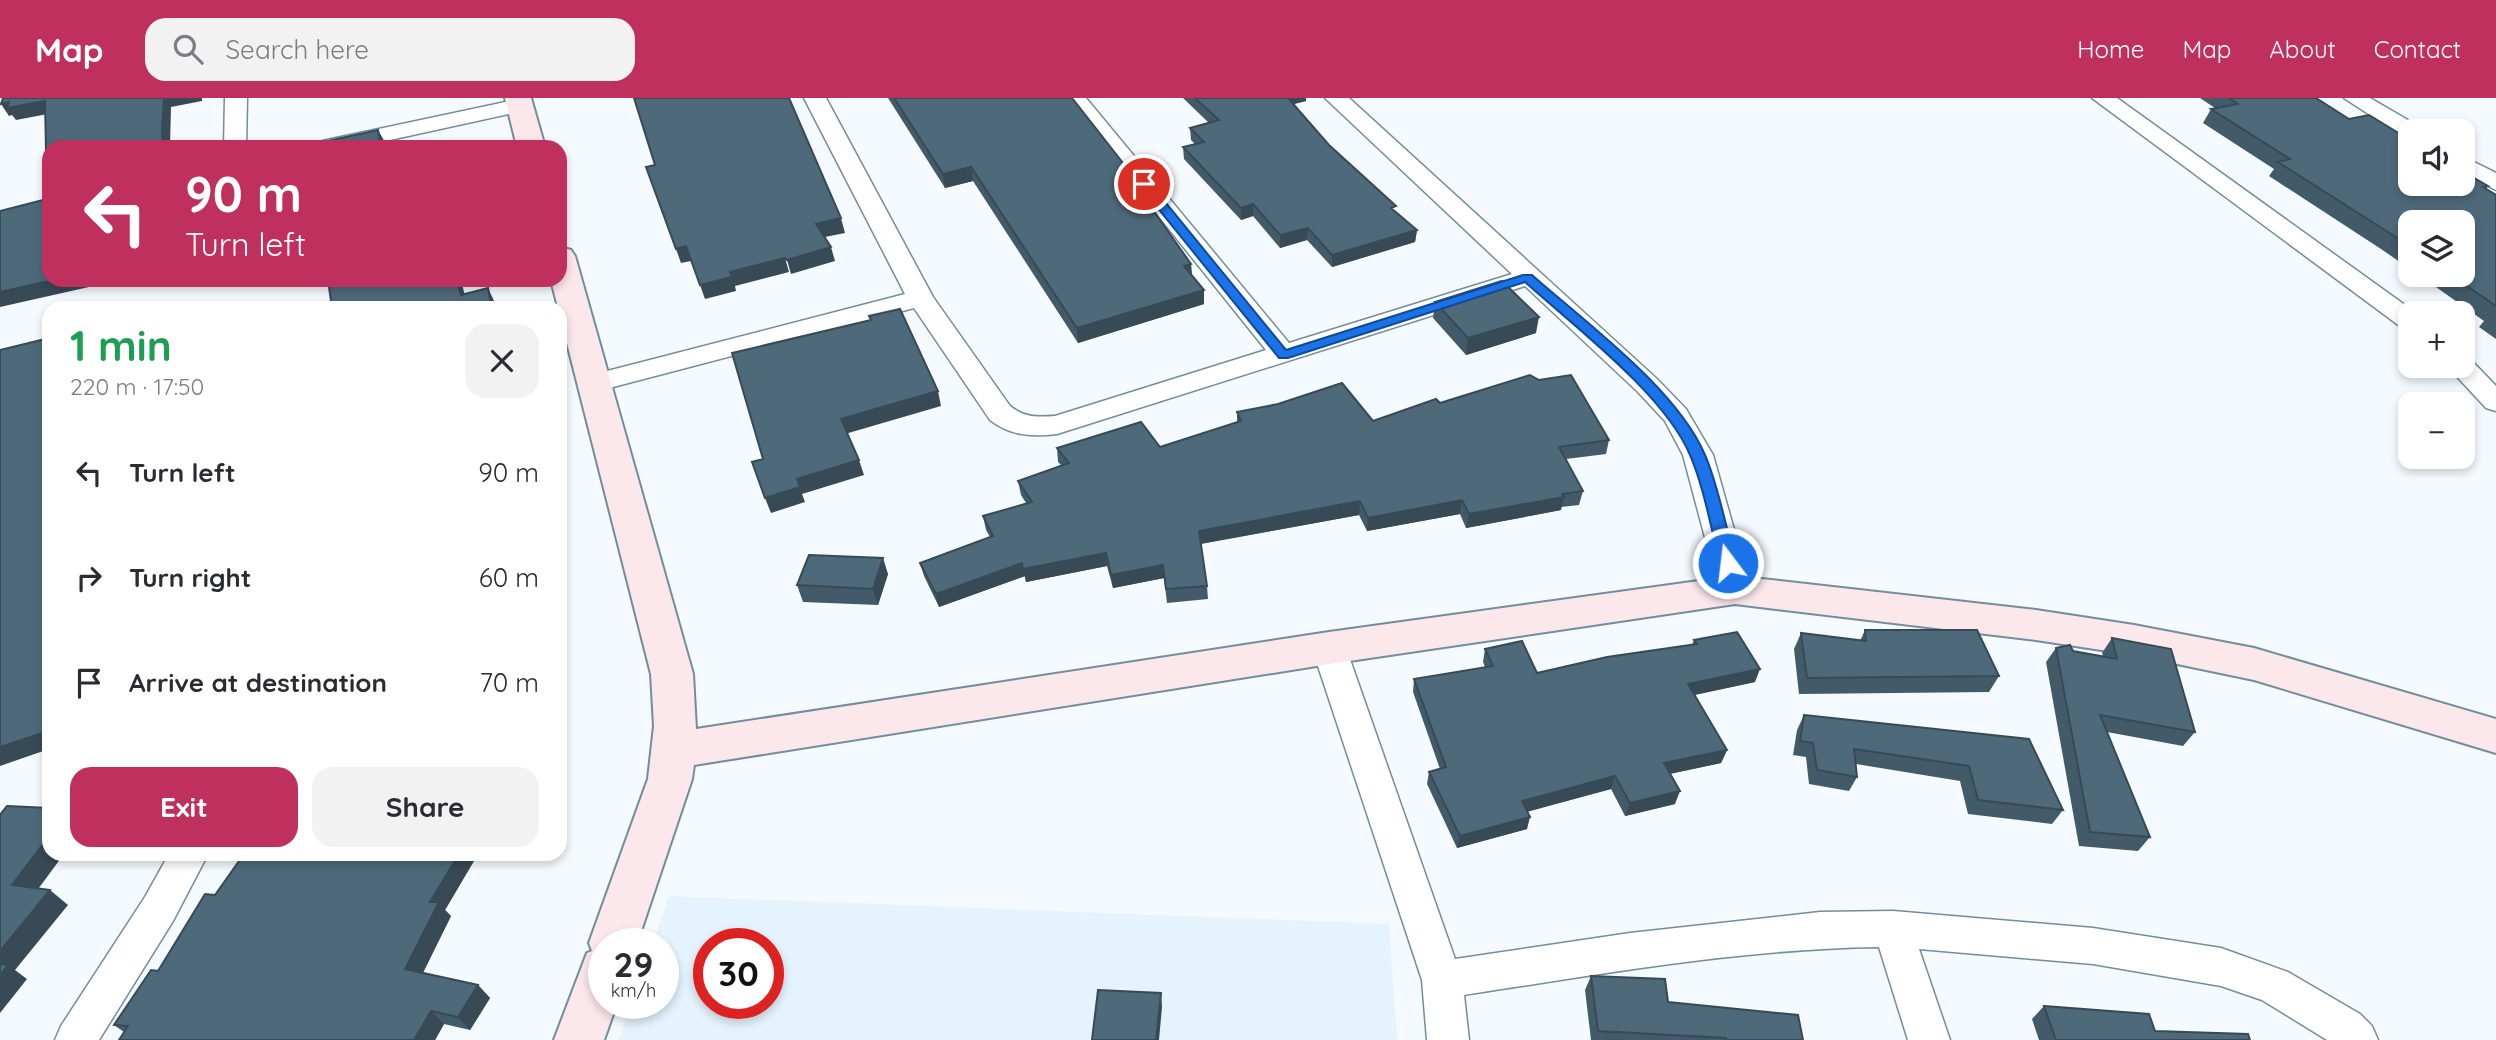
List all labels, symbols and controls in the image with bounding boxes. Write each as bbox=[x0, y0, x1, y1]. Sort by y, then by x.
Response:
search box bbox=[145, 18, 635, 81]
text: Map bbox=[35, 29, 103, 70]
icon: search bbox=[169, 30, 207, 68]
text: Search here bbox=[225, 33, 369, 66]
text: Home bbox=[2077, 34, 2144, 64]
text: Map bbox=[2182, 34, 2231, 64]
text: About bbox=[2269, 34, 2336, 64]
text: Contact bbox=[2374, 34, 2461, 64]
map controls bbox=[2398, 119, 2475, 469]
button: sound bbox=[2398, 119, 2475, 196]
pin bbox=[1114, 154, 1174, 214]
text: 90 m bbox=[185, 163, 302, 224]
icon: arrive bbox=[1125, 165, 1163, 203]
icon: left bbox=[70, 168, 161, 259]
button: layers bbox=[2398, 210, 2475, 287]
text: Turn left bbox=[185, 224, 306, 264]
button: + bbox=[2398, 301, 2475, 378]
text: 1 min bbox=[70, 319, 172, 372]
button: close bbox=[465, 324, 539, 398]
text: 220 m · 17:50 bbox=[70, 372, 204, 401]
button: − bbox=[2398, 392, 2475, 469]
icon: left bbox=[70, 454, 108, 492]
text: Turn left bbox=[129, 456, 236, 489]
text: 90 m bbox=[478, 456, 539, 489]
position arrow bbox=[1691, 526, 1765, 600]
icon: right bbox=[70, 559, 108, 597]
text: Turn right bbox=[129, 561, 251, 594]
text: 60 m bbox=[479, 561, 539, 594]
icon: arrive bbox=[70, 664, 108, 702]
text: Arrive at destination bbox=[129, 666, 387, 699]
text: 70 m bbox=[479, 666, 539, 699]
button: Exit bbox=[70, 767, 298, 847]
button: Share bbox=[312, 767, 539, 847]
speed limit sign: 30 bbox=[693, 928, 784, 1019]
text: 29 bbox=[614, 942, 653, 986]
text: km/h bbox=[611, 979, 656, 1002]

